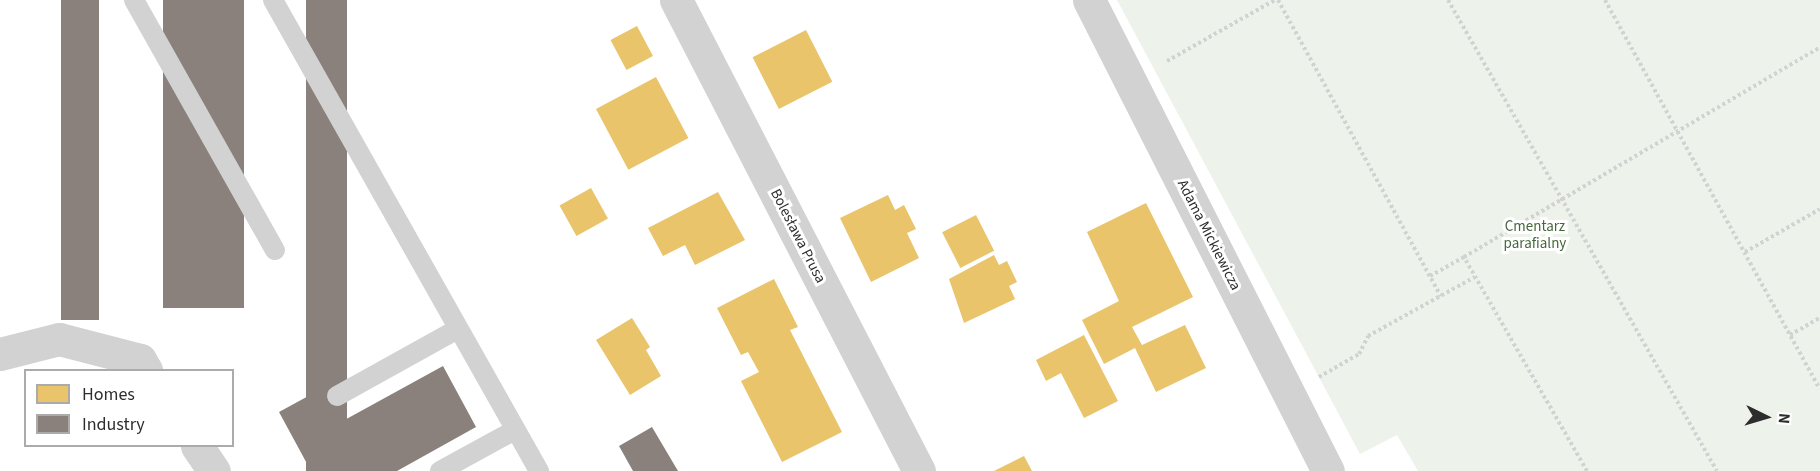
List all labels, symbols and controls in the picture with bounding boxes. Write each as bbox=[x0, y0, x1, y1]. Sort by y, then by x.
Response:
street label: Adama Mickiewicza bbox=[1173, 177, 1245, 293]
street label: Bolesława Prusa bbox=[767, 186, 829, 286]
park label: Cmentarz parafialny bbox=[1504, 217, 1566, 252]
legend bbox=[24, 369, 234, 447]
text: Homes bbox=[82, 382, 135, 407]
north arrow bbox=[1736, 387, 1796, 447]
text: Industry bbox=[82, 412, 145, 437]
text: N bbox=[1773, 412, 1795, 425]

